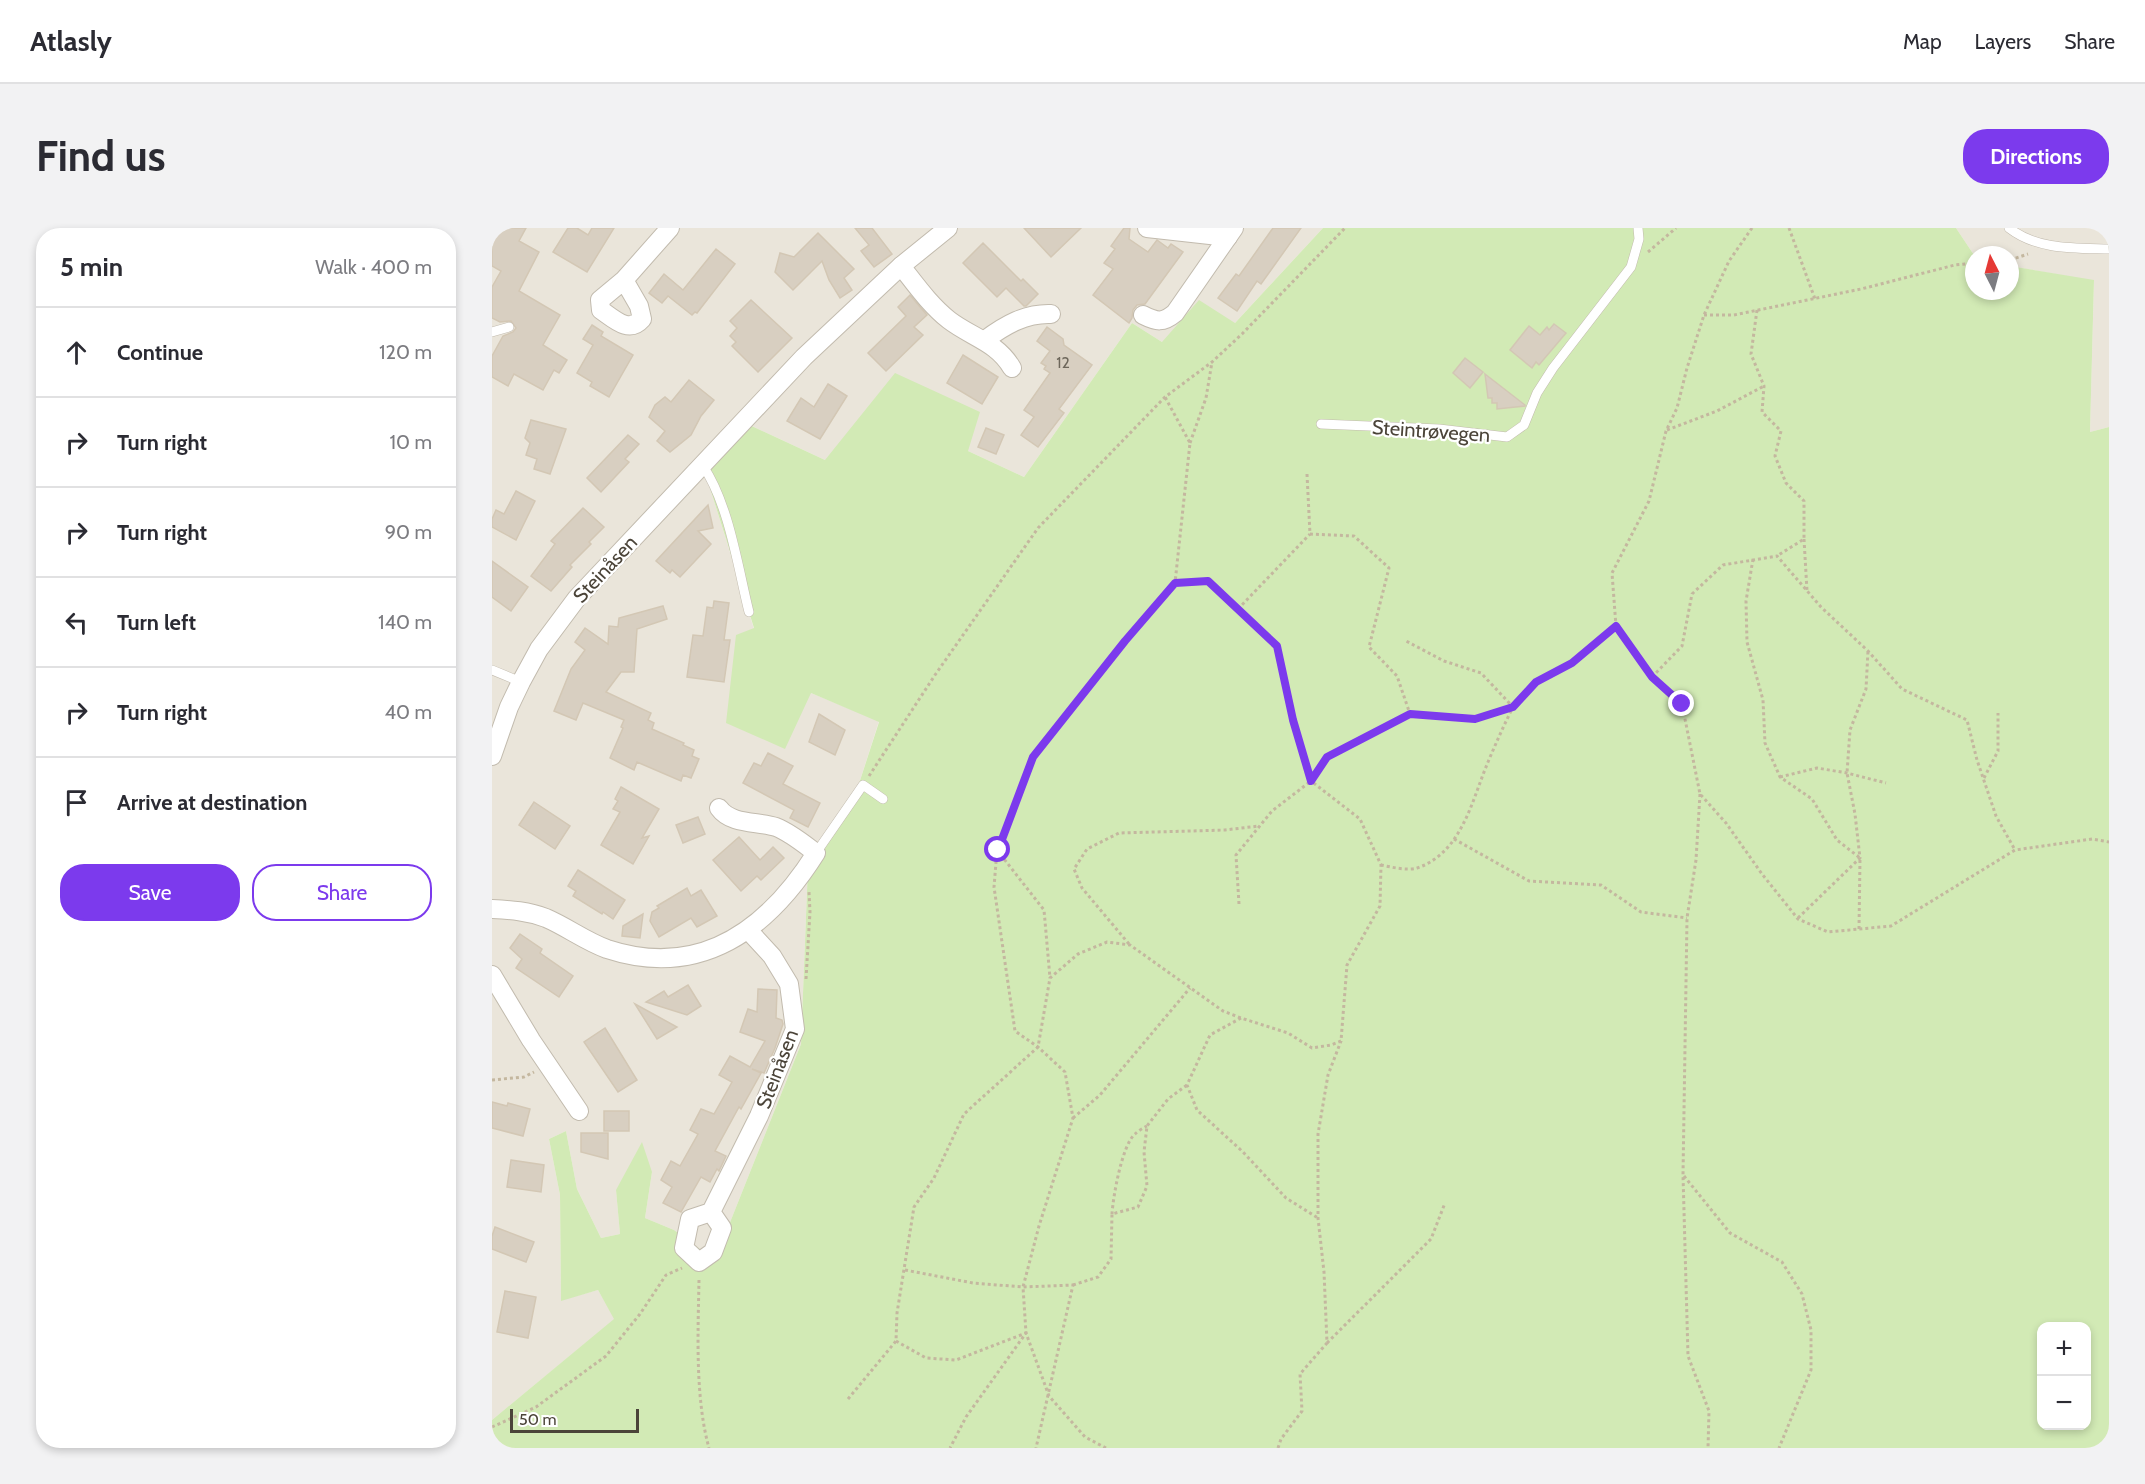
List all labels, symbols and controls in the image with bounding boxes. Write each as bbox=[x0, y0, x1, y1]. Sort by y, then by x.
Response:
text: Atlasly bbox=[30, 24, 112, 58]
text: Map bbox=[1903, 29, 1942, 54]
text: Layers bbox=[1975, 29, 2031, 54]
text: Share bbox=[2064, 29, 2115, 54]
button: Directions bbox=[1963, 129, 2109, 184]
text: Find us bbox=[36, 130, 165, 182]
north arrow bbox=[1965, 246, 2019, 300]
text: 5 min bbox=[60, 251, 123, 283]
text: Walk · 400 m bbox=[315, 255, 432, 279]
icon: ahead bbox=[60, 336, 93, 369]
text: Continue bbox=[117, 339, 203, 366]
text: 120 m bbox=[379, 340, 432, 364]
house number: 12 bbox=[1056, 353, 1070, 372]
street label: Steintrøvegen bbox=[1371, 415, 1491, 447]
icon: right bbox=[60, 426, 93, 459]
text: Turn right bbox=[117, 429, 207, 456]
text: 10 m bbox=[389, 430, 432, 454]
icon: right bbox=[60, 516, 93, 549]
text: Turn right bbox=[117, 519, 207, 546]
text: 90 m bbox=[385, 520, 432, 544]
street label: Steinåsen bbox=[568, 530, 642, 608]
icon: left bbox=[60, 606, 93, 639]
text: Turn left bbox=[117, 609, 196, 636]
text: 140 m bbox=[378, 610, 432, 634]
route end bbox=[1668, 690, 1694, 716]
icon: right bbox=[60, 696, 93, 729]
text: Turn right bbox=[117, 699, 207, 726]
text: 40 m bbox=[384, 700, 432, 724]
icon: arrive bbox=[60, 786, 93, 819]
text: Arrive at destination bbox=[117, 789, 307, 816]
route start bbox=[984, 836, 1010, 862]
button: Save bbox=[60, 864, 240, 921]
button: Share bbox=[252, 864, 432, 921]
street label: Steinåsen bbox=[751, 1026, 803, 1112]
map controls bbox=[2037, 1322, 2091, 1430]
button: + bbox=[2037, 1322, 2091, 1376]
button: − bbox=[2037, 1376, 2091, 1430]
scale bar bbox=[510, 1406, 639, 1434]
text: 50 m bbox=[519, 1410, 556, 1429]

